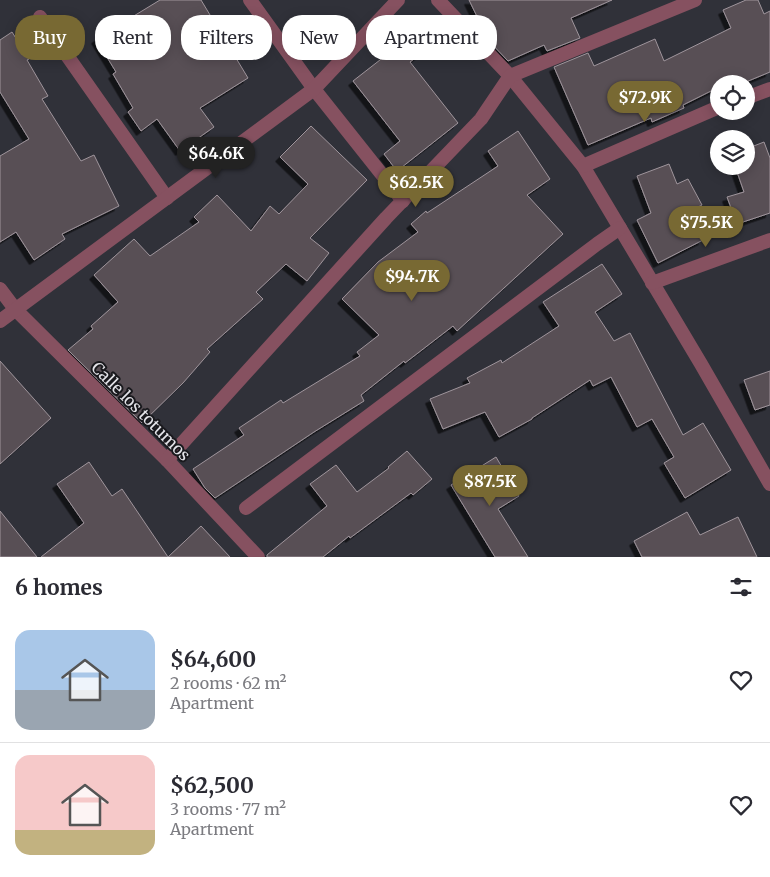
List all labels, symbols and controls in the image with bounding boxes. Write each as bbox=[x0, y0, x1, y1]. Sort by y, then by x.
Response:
chip: Buy bbox=[15, 15, 85, 60]
chip: Rent bbox=[95, 15, 171, 60]
chip: Filters bbox=[181, 15, 272, 60]
chip: New bbox=[282, 15, 356, 60]
chip: Apartment bbox=[366, 15, 497, 60]
map controls bbox=[710, 75, 755, 175]
button: locate bbox=[710, 75, 755, 120]
pin: $72.9K bbox=[604, 80, 686, 123]
text: $72.9K bbox=[618, 87, 672, 107]
button: layers bbox=[710, 130, 755, 175]
pin: $64.6K bbox=[175, 136, 257, 179]
text: $64.6K bbox=[188, 143, 244, 163]
pin: $62.5K bbox=[375, 166, 457, 208]
text: $62.5K bbox=[389, 172, 443, 192]
pin: $75.5K bbox=[665, 206, 747, 248]
text: $75.5K bbox=[679, 212, 733, 232]
pin: $94.7K bbox=[371, 260, 453, 302]
text: $94.7K bbox=[385, 266, 439, 286]
street label: Calle los totumos bbox=[87, 357, 195, 465]
pin: $87.5K bbox=[449, 464, 531, 507]
text: $87.5K bbox=[464, 471, 516, 491]
icon: filters bbox=[727, 573, 755, 601]
text: 6 homes bbox=[15, 574, 103, 601]
text: $64,600 bbox=[170, 646, 256, 673]
icon: home bbox=[55, 650, 115, 710]
icon: heart bbox=[727, 666, 755, 694]
text: 2 rooms · 62 m² bbox=[170, 673, 287, 693]
text: Apartment bbox=[170, 693, 254, 713]
text: $62,500 bbox=[170, 772, 254, 799]
icon: home bbox=[55, 775, 115, 835]
icon: heart bbox=[727, 791, 755, 819]
text: 3 rooms · 77 m² bbox=[170, 799, 286, 819]
text: Apartment bbox=[170, 819, 254, 839]

